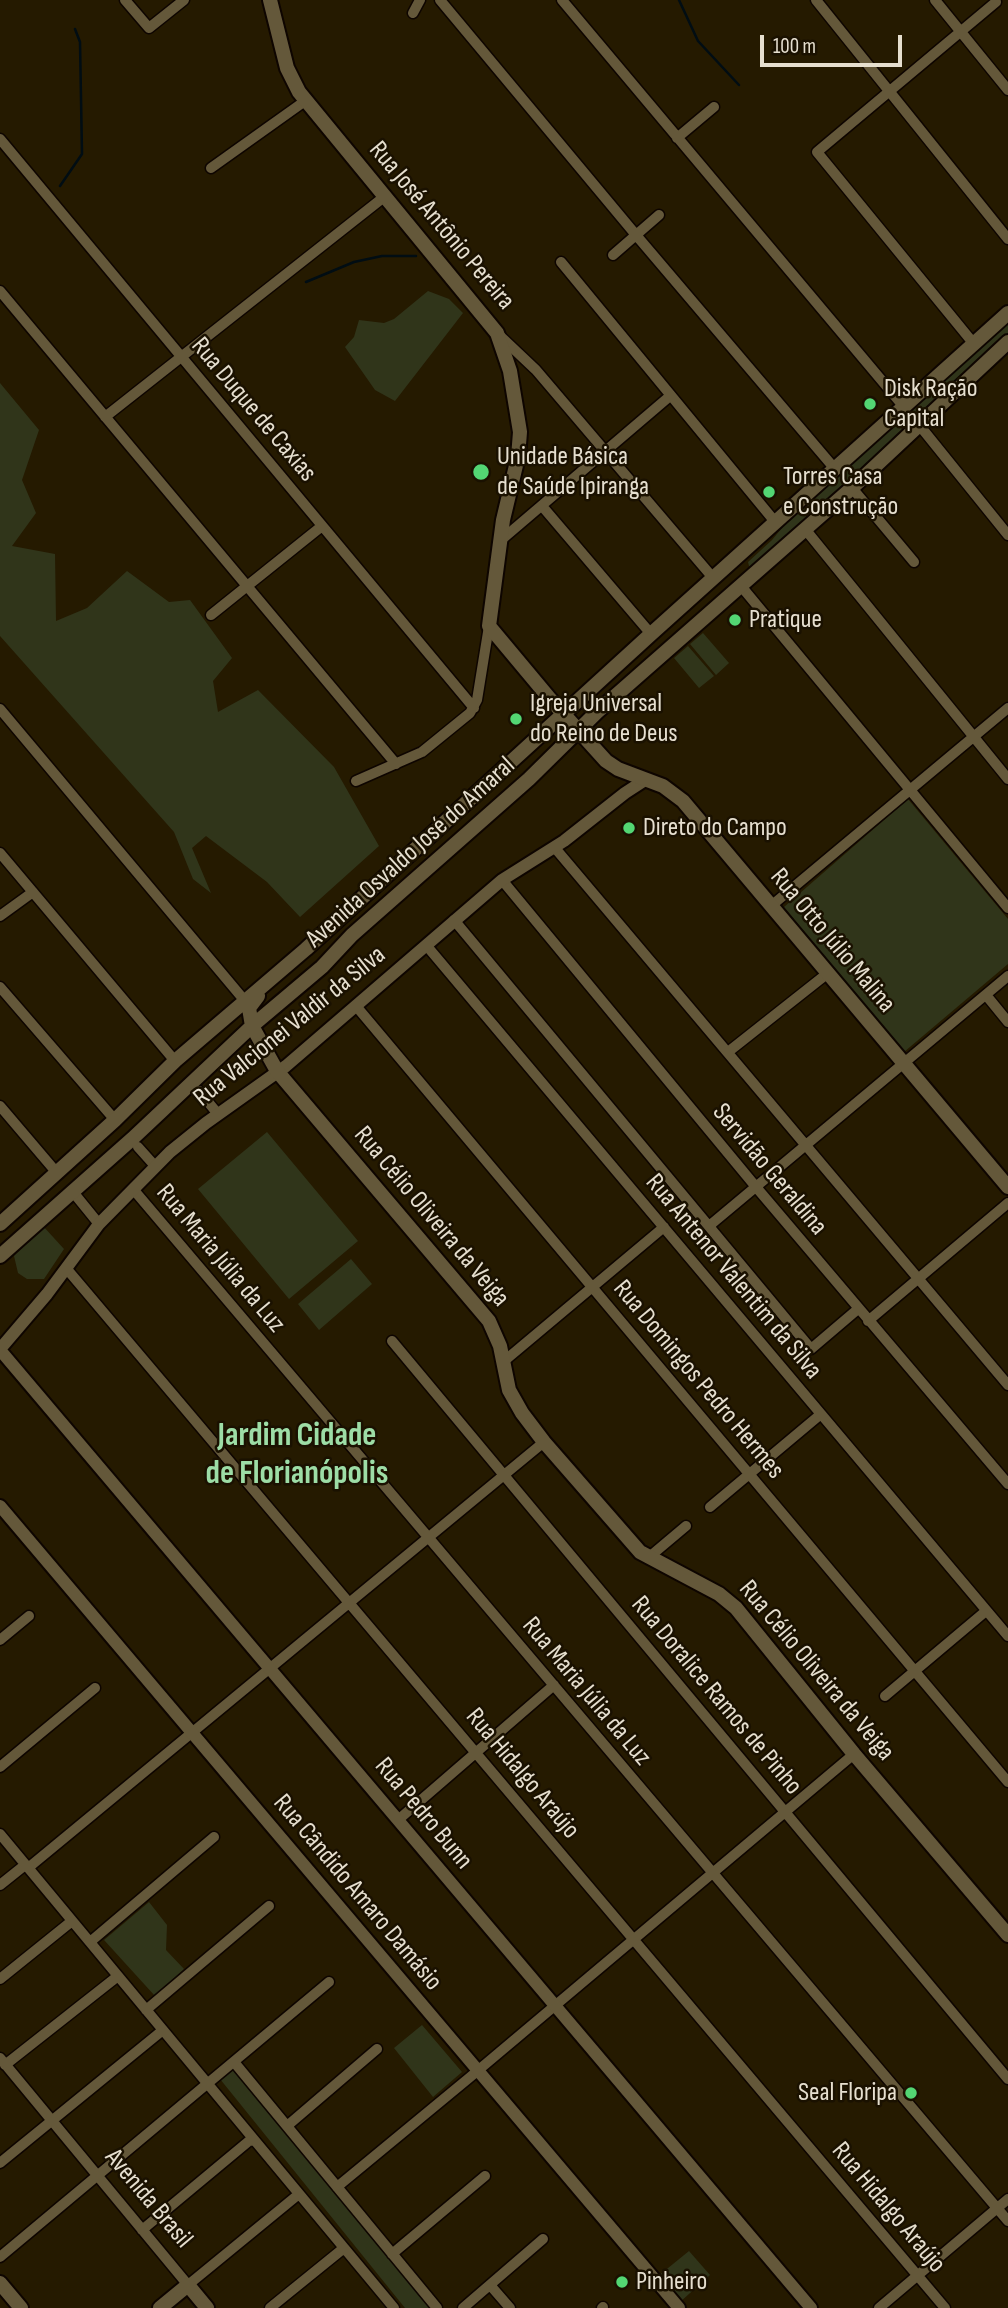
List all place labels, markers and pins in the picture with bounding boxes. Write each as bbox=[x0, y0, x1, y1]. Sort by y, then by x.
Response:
place label: Disk Ração Capital bbox=[884, 373, 978, 434]
marker: Disk Ração Capital bbox=[862, 396, 878, 412]
place label: Unidade Básica de Saúde Ipiranga bbox=[497, 441, 649, 503]
place label: Torres Casa e Construção bbox=[783, 461, 898, 522]
marker: Unidade Básica de Saúde Ipiranga bbox=[471, 462, 491, 482]
marker: Torres Casa e Construção bbox=[761, 484, 777, 500]
place label: Pratique bbox=[749, 604, 822, 636]
marker: Pratique bbox=[727, 612, 743, 628]
place label: Igreja Universal do Reino de Deus bbox=[530, 688, 678, 750]
marker: Igreja Universal do Reino de Deus bbox=[508, 711, 524, 727]
place label: Direto do Campo bbox=[643, 812, 787, 844]
marker: Direto do Campo bbox=[621, 820, 637, 836]
place label: Seal Floripa bbox=[798, 2077, 897, 2109]
marker: Seal Floripa bbox=[903, 2085, 919, 2101]
place label: Pinheiro bbox=[636, 2266, 707, 2298]
marker: Pinheiro bbox=[614, 2274, 630, 2290]

